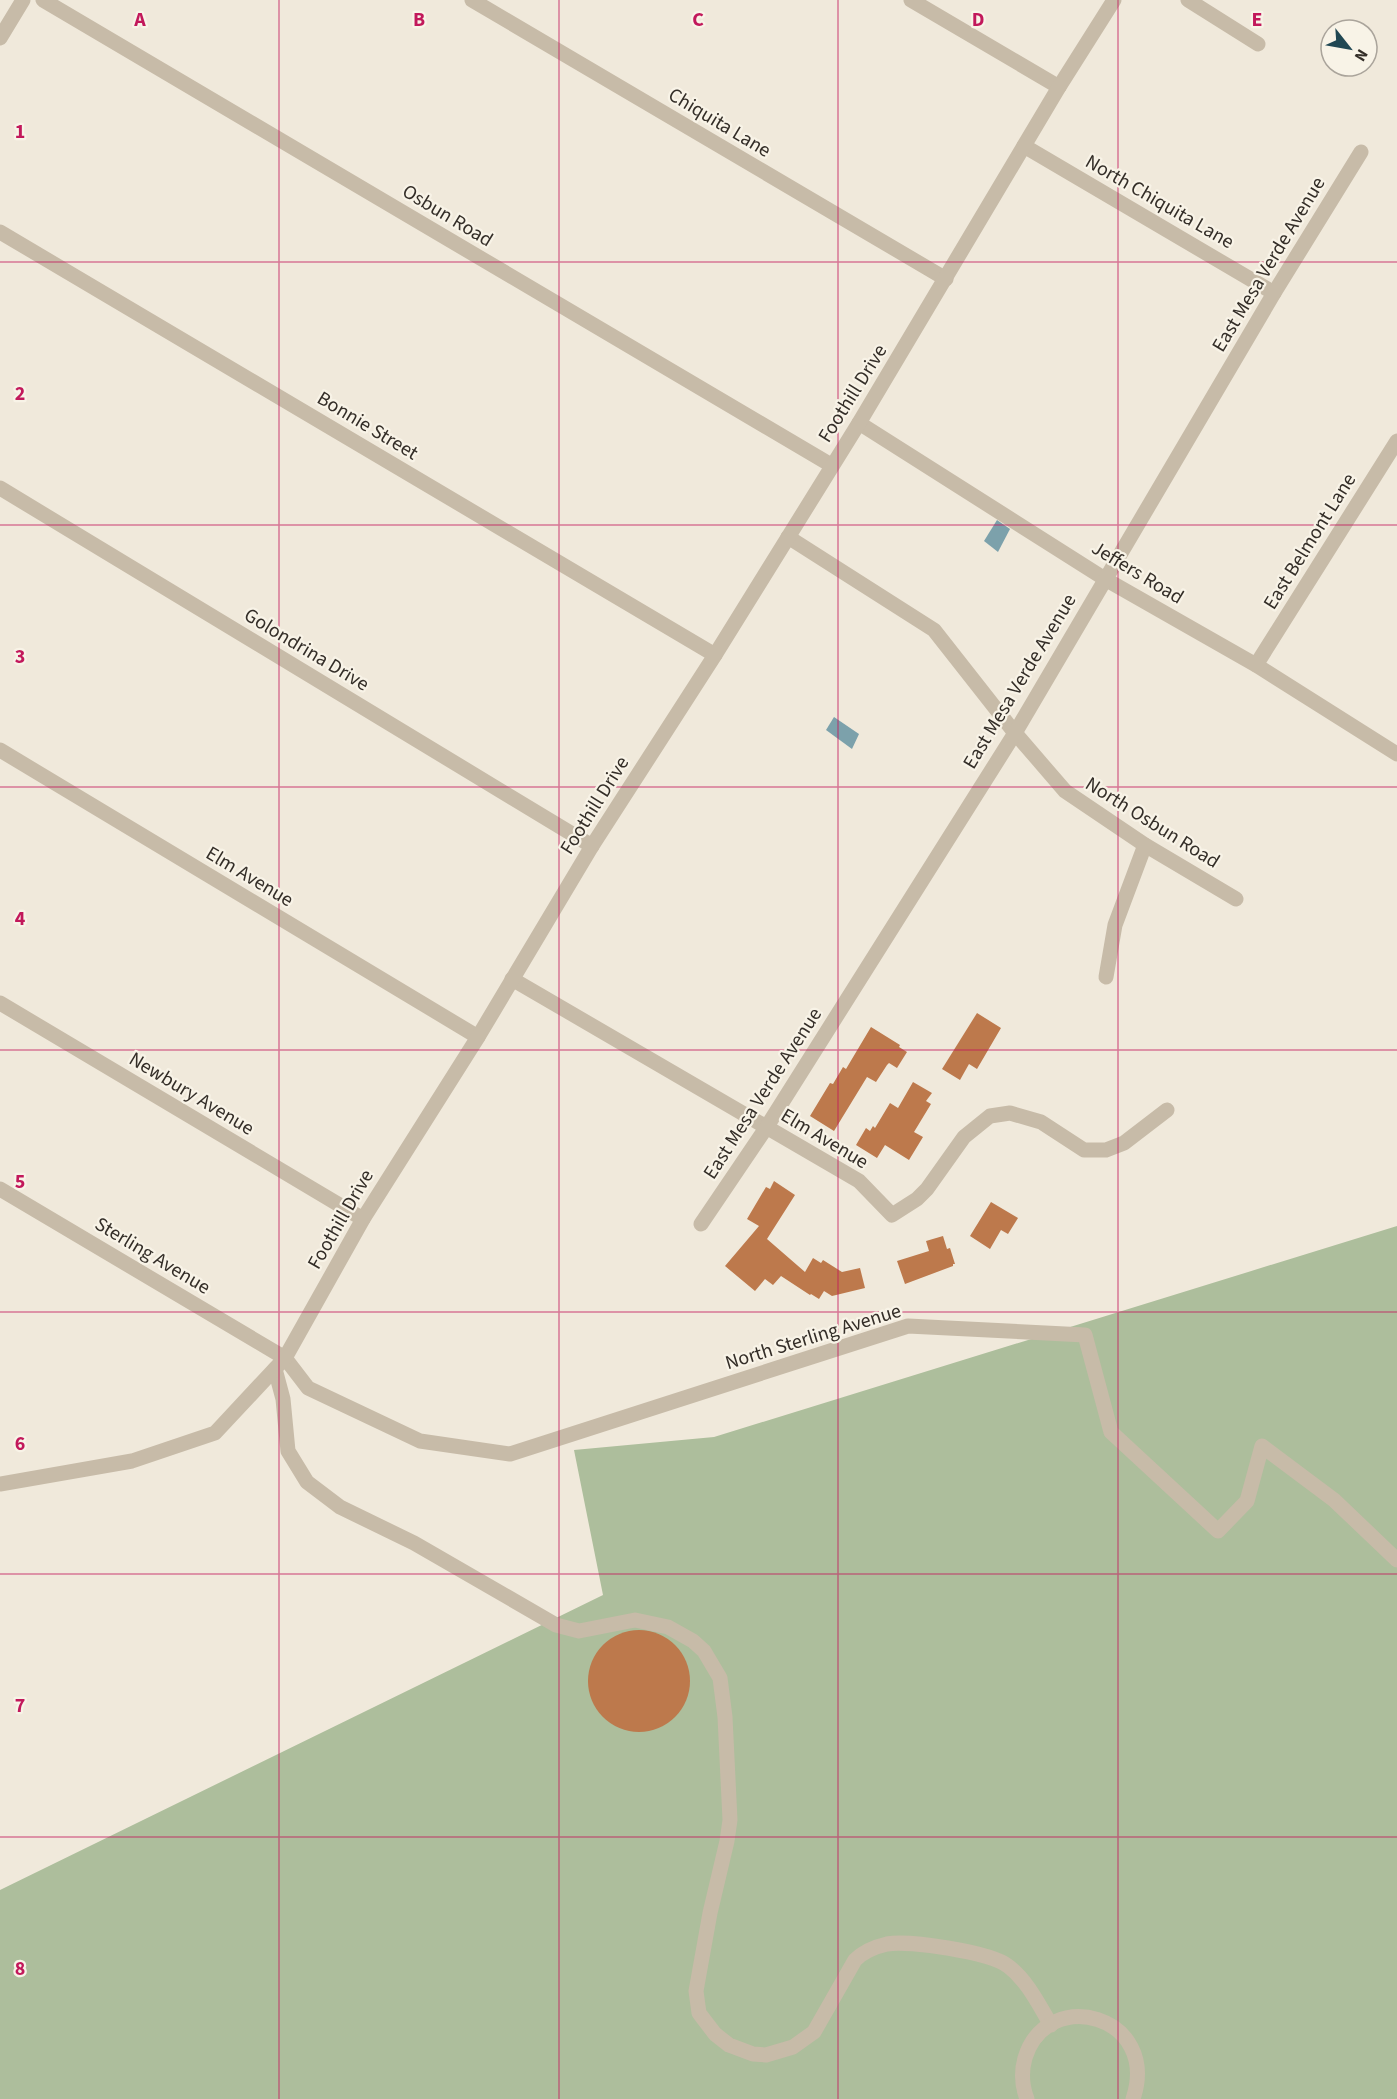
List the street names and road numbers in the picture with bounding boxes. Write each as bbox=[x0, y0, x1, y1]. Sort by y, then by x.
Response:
street label: Chiquita Lane bbox=[663, 81, 776, 165]
street label: North Chiquita Lane bbox=[1080, 148, 1239, 256]
street label: East Mesa Verde Avenue bbox=[1205, 172, 1332, 357]
street label: Osbun Road bbox=[397, 178, 498, 254]
street label: Foothill Drive bbox=[812, 339, 894, 448]
street label: Bonnie Street bbox=[312, 385, 424, 467]
street label: East Belmont Lane bbox=[1257, 468, 1363, 615]
street label: Jeffers Road bbox=[1086, 534, 1189, 611]
street label: East Mesa Verde Avenue bbox=[956, 589, 1083, 774]
street label: Golondrina Drive bbox=[239, 601, 374, 698]
street label: Foothill Drive bbox=[554, 751, 636, 860]
street label: North Osbun Road bbox=[1080, 770, 1225, 875]
street label: Elm Avenue bbox=[200, 840, 299, 914]
street label: East Mesa Verde Avenue bbox=[697, 1002, 829, 1185]
street label: Newbury Avenue bbox=[124, 1045, 259, 1142]
street label: Elm Avenue bbox=[775, 1102, 874, 1176]
street label: Foothill Drive bbox=[301, 1164, 381, 1275]
street label: Sterling Avenue bbox=[89, 1210, 216, 1301]
street label: North Sterling Avenue bbox=[722, 1297, 905, 1377]

